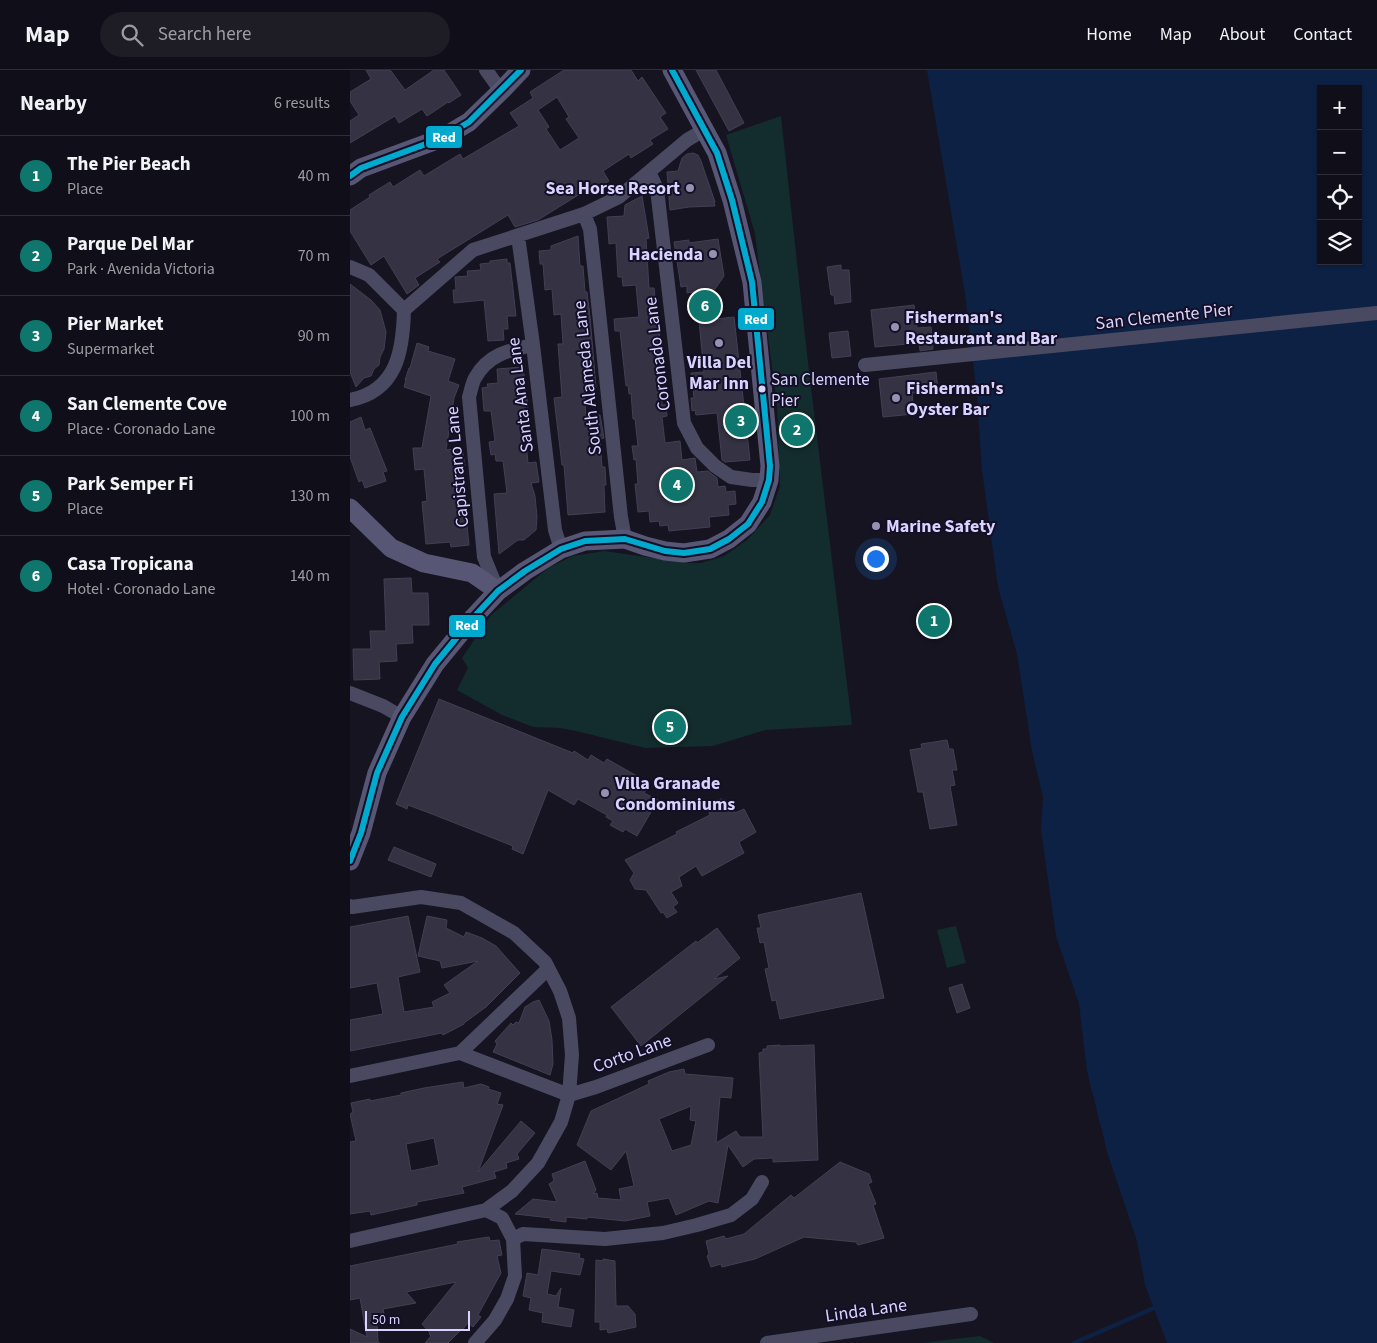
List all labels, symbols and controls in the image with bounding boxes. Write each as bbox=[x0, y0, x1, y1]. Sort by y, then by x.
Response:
search box bbox=[100, 12, 450, 57]
text: Map bbox=[25, 17, 70, 52]
icon: search bbox=[118, 21, 146, 49]
text: Search here bbox=[158, 21, 251, 48]
text: Home bbox=[1086, 22, 1132, 47]
text: Map bbox=[1160, 22, 1192, 47]
text: About bbox=[1220, 22, 1265, 47]
text: Contact bbox=[1293, 22, 1352, 47]
map controls bbox=[1317, 85, 1362, 265]
button: + bbox=[1317, 85, 1362, 130]
text: Nearby bbox=[20, 88, 87, 118]
text: 6 results bbox=[274, 92, 330, 114]
line badge: Red bbox=[425, 125, 463, 149]
text: Red bbox=[432, 128, 456, 148]
button: − bbox=[1317, 130, 1362, 175]
text: The Pier Beach bbox=[67, 151, 191, 178]
text: 1 bbox=[32, 165, 40, 187]
text: 40 m bbox=[298, 165, 330, 187]
button: locate bbox=[1317, 175, 1362, 220]
place label: Sea Horse Resort bbox=[546, 176, 680, 201]
text: Place bbox=[67, 178, 103, 200]
marker: Sea Horse Resort bbox=[684, 182, 696, 194]
button: layers bbox=[1317, 220, 1362, 265]
text: Parque Del Mar bbox=[67, 231, 194, 258]
place label: Hacienda bbox=[629, 242, 703, 267]
text: 2 bbox=[32, 245, 40, 267]
text: 70 m bbox=[298, 245, 330, 267]
marker: Hacienda bbox=[707, 248, 719, 260]
text: Park · Avenida Victoria bbox=[67, 258, 215, 280]
pin: 6 bbox=[689, 287, 721, 325]
street label: Coronado Lane bbox=[638, 295, 677, 412]
street label: San Clemente Pier bbox=[1094, 297, 1235, 336]
street label: South Alameda Lane bbox=[567, 299, 608, 456]
place label: Fisherman's Restaurant and Bar bbox=[905, 305, 1058, 351]
line badge: Red bbox=[737, 307, 775, 331]
text: Red bbox=[744, 310, 768, 330]
text: Pier Market bbox=[67, 311, 164, 338]
marker: Fisherman's Restaurant and Bar bbox=[889, 321, 901, 333]
text: 3 bbox=[32, 325, 40, 347]
text: 90 m bbox=[298, 325, 330, 347]
street label: Santa Ana Lane bbox=[501, 336, 540, 454]
marker: Villa Del Mar Inn bbox=[713, 337, 725, 349]
text: Supermarket bbox=[67, 338, 154, 360]
place label: Villa Del Mar Inn bbox=[686, 350, 751, 396]
place label: San Clemente Pier bbox=[771, 368, 870, 413]
place label: Fisherman's Oyster Bar bbox=[906, 376, 1003, 422]
marker: San Clemente Pier bbox=[757, 384, 767, 394]
text: San Clemente Cove bbox=[67, 391, 227, 418]
marker: Fisherman's Oyster Bar bbox=[890, 392, 902, 404]
pin: 3 bbox=[725, 402, 757, 440]
text: 4 bbox=[32, 405, 40, 427]
text: 100 m bbox=[290, 405, 330, 427]
street label: Capistrano Lane bbox=[440, 405, 475, 529]
pin: 2 bbox=[781, 411, 813, 449]
text: Place · Coronado Lane bbox=[67, 418, 215, 440]
pin: 4 bbox=[661, 466, 693, 504]
text: Park Semper Fi bbox=[67, 471, 193, 498]
text: 5 bbox=[32, 485, 40, 507]
text: 130 m bbox=[290, 485, 330, 507]
text: Place bbox=[67, 498, 103, 520]
place label: Marine Safety bbox=[886, 514, 996, 539]
marker: Marine Safety bbox=[870, 520, 882, 532]
your location bbox=[863, 546, 889, 572]
text: Casa Tropicana bbox=[67, 551, 194, 578]
text: 6 bbox=[32, 565, 40, 587]
text: 140 m bbox=[290, 565, 330, 587]
text: Hotel · Coronado Lane bbox=[67, 578, 215, 600]
pin: 1 bbox=[918, 602, 950, 640]
line badge: Red bbox=[448, 614, 486, 638]
text: Red bbox=[455, 616, 479, 636]
pin: 5 bbox=[654, 708, 686, 746]
place label: Villa Granade Condominiums bbox=[614, 771, 735, 817]
marker: Villa Granade Condominiums bbox=[599, 787, 611, 799]
street label: Corto Lane bbox=[589, 1028, 675, 1079]
street label: Linda Lane bbox=[824, 1292, 909, 1329]
scale bar bbox=[365, 1308, 470, 1331]
text: 50 m bbox=[372, 1310, 400, 1330]

